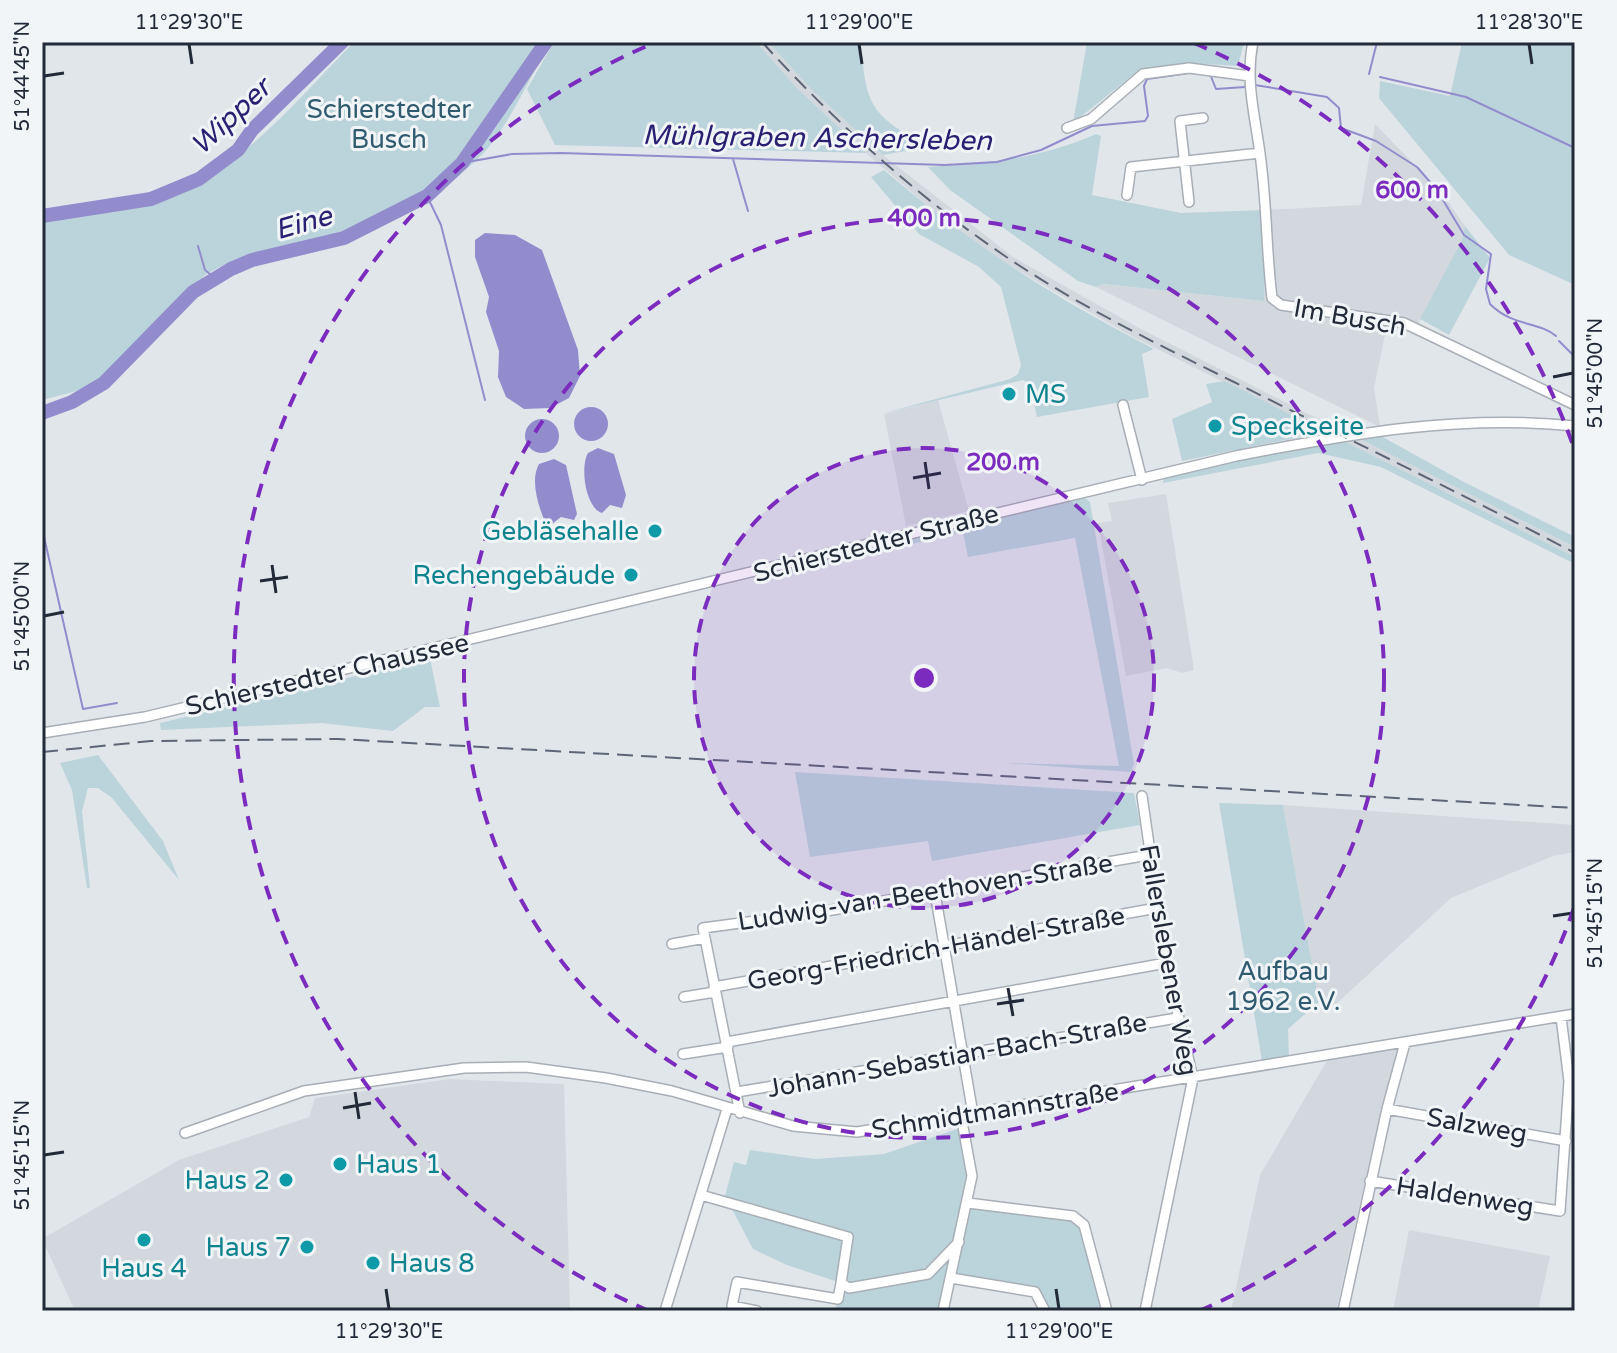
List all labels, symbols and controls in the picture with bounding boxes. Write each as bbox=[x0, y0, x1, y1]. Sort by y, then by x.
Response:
text: 11°29'30"E bbox=[135, 11, 243, 35]
text: 11°29'00"E bbox=[805, 11, 913, 35]
text: 11°28'30"E bbox=[1475, 11, 1583, 35]
text: 51°44'45"N bbox=[11, 21, 35, 131]
water label: Wipper bbox=[184, 69, 280, 162]
park label: Schierstedter Busch bbox=[307, 94, 471, 155]
water label: Mühlgraben Aschersleben bbox=[642, 118, 993, 158]
text: 600 m bbox=[1375, 176, 1449, 205]
water label: Eine bbox=[271, 198, 338, 247]
text: 400 m bbox=[887, 204, 961, 233]
street label: Im Busch bbox=[1291, 292, 1409, 343]
text: 51°45'00"N bbox=[1584, 318, 1608, 428]
place label: MS bbox=[1025, 379, 1066, 410]
marker: MS bbox=[1000, 385, 1018, 403]
place label: Speckseite bbox=[1231, 411, 1364, 442]
marker: Speckseite bbox=[1206, 417, 1224, 435]
text: 200 m bbox=[966, 448, 1040, 477]
street label: Schierstedter Straße bbox=[750, 498, 1002, 589]
place label: Gebläsehalle bbox=[482, 516, 639, 547]
marker: Gebläsehalle bbox=[646, 522, 664, 540]
place label: Rechengebäude bbox=[413, 560, 615, 591]
text: 51°45'00"N bbox=[11, 561, 35, 671]
marker: Rechengebäude bbox=[622, 566, 640, 584]
street label: Schierstedter Chaussee bbox=[182, 627, 472, 722]
centre of rings bbox=[910, 664, 938, 692]
street label: Fallerslebener Weg bbox=[1133, 842, 1204, 1078]
street label: Ludwig-van-Beethoven-Straße bbox=[735, 848, 1115, 937]
text: 51°45'15"N bbox=[1584, 858, 1608, 968]
street label: Georg-Friedrich-Händel-Straße bbox=[745, 900, 1127, 997]
park label: Aufbau 1962 e.V. bbox=[1226, 956, 1340, 1017]
street label: Johann-Sebastian-Bach-Straße bbox=[765, 1007, 1149, 1104]
street label: Schmidtmannstraße bbox=[869, 1076, 1121, 1145]
text: 51°45'15"N bbox=[11, 1100, 35, 1210]
street label: Salzweg bbox=[1424, 1101, 1530, 1150]
place label: Haus 1 bbox=[356, 1149, 442, 1180]
marker: Haus 1 bbox=[331, 1155, 349, 1173]
place label: Haus 2 bbox=[184, 1165, 270, 1196]
street label: Haldenweg bbox=[1394, 1170, 1536, 1223]
marker: Haus 2 bbox=[277, 1171, 295, 1189]
marker: Haus 4 bbox=[135, 1231, 153, 1249]
place label: Haus 7 bbox=[205, 1232, 291, 1263]
marker: Haus 7 bbox=[298, 1238, 316, 1256]
place label: Haus 8 bbox=[389, 1248, 475, 1279]
place label: Haus 4 bbox=[101, 1253, 187, 1284]
marker: Haus 8 bbox=[364, 1254, 382, 1272]
text: 11°29'30"E bbox=[335, 1320, 443, 1344]
text: 11°29'00"E bbox=[1005, 1320, 1113, 1344]

